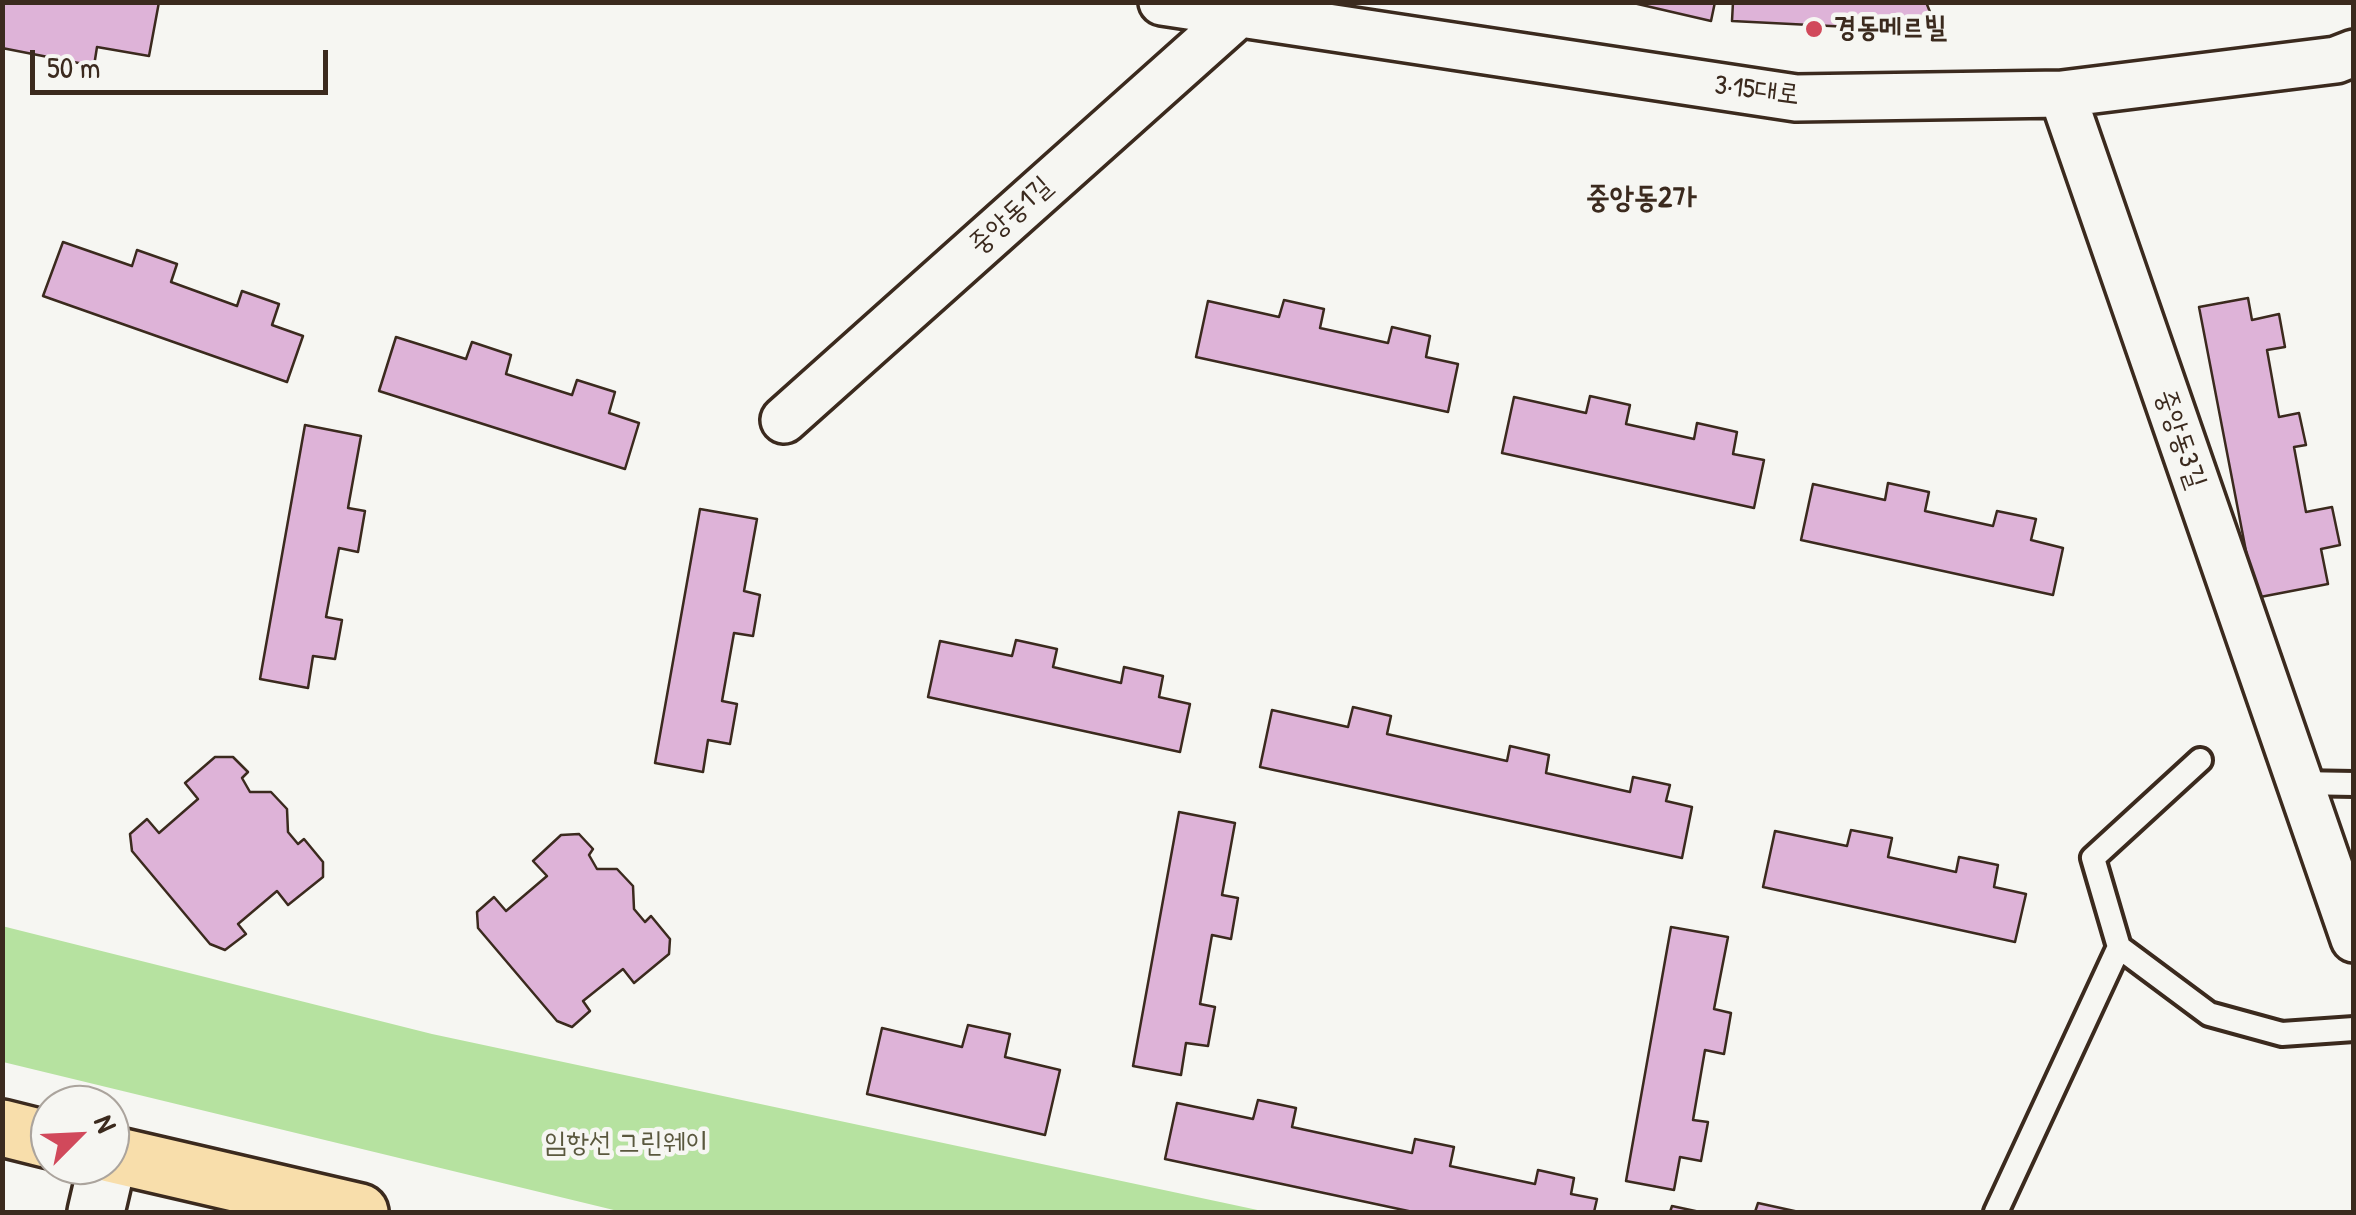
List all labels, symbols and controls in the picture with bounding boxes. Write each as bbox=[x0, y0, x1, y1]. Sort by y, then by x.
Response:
place label: 경동메르빌 bbox=[1834, 12, 1947, 46]
marker: 경동메르빌 bbox=[1803, 18, 1825, 40]
scale bar bbox=[35, 30, 332, 92]
text: 50 m bbox=[47, 47, 100, 87]
street label: 3·15대로 bbox=[1713, 69, 1801, 113]
street label: 중앙동1길 bbox=[962, 170, 1060, 262]
district label: 중앙동2가 bbox=[1586, 181, 1696, 217]
street label: 중앙동3길 bbox=[2147, 385, 2213, 493]
north arrow bbox=[30, 1085, 130, 1185]
text: N bbox=[85, 1109, 126, 1138]
park label: 임항선 그린웨이 bbox=[544, 1127, 708, 1161]

